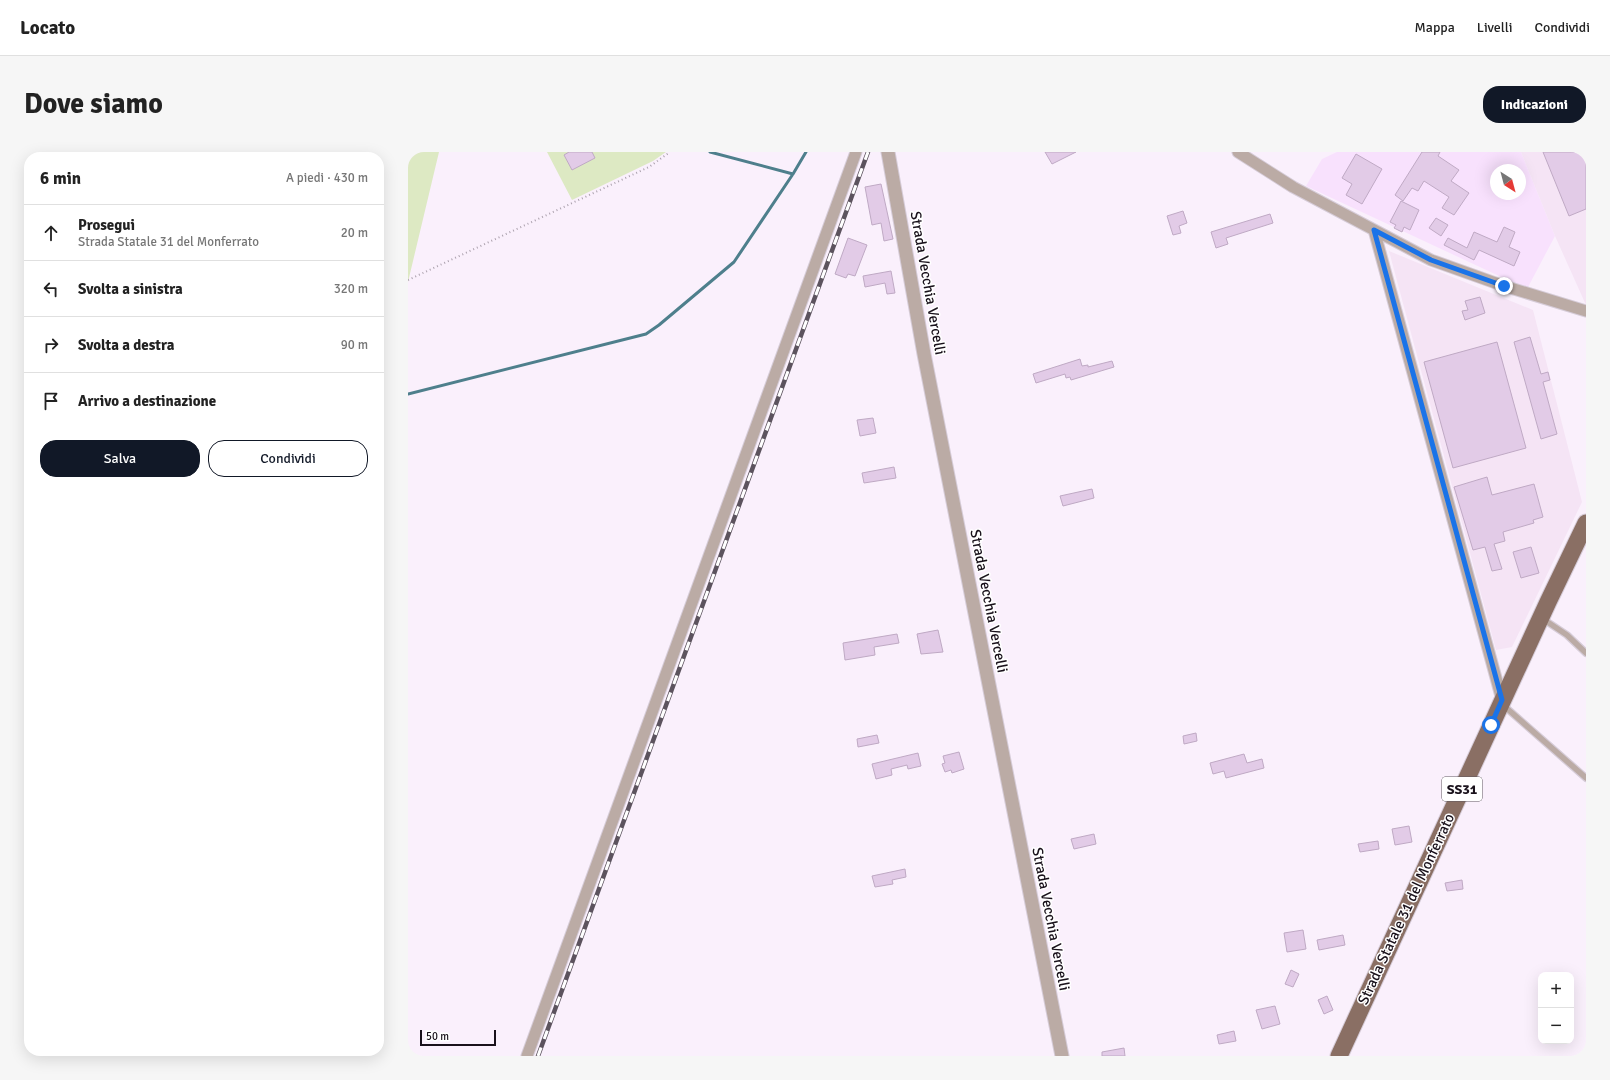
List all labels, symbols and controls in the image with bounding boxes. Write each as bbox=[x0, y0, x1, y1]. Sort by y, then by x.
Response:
text: Locato bbox=[20, 16, 75, 40]
text: Mappa bbox=[1415, 19, 1455, 36]
text: Livelli bbox=[1477, 19, 1513, 36]
text: Condividi bbox=[1535, 19, 1590, 36]
button: Indicazioni bbox=[1483, 86, 1586, 123]
text: Dove siamo bbox=[24, 87, 163, 121]
north arrow bbox=[1490, 164, 1526, 200]
text: 6 min bbox=[40, 168, 81, 189]
text: A piedi · 430 m bbox=[286, 170, 368, 186]
street label: Strada Vecchia Vercelli bbox=[906, 210, 950, 356]
text: Prosegui bbox=[78, 216, 135, 234]
icon: ahead bbox=[40, 222, 62, 244]
text: 20 m bbox=[341, 225, 368, 241]
text: Strada Statale 31 del Monferrato bbox=[78, 234, 259, 250]
route end bbox=[1495, 277, 1513, 295]
icon: left bbox=[40, 278, 62, 300]
text: Svolta a sinistra bbox=[78, 280, 183, 298]
text: 320 m bbox=[334, 281, 368, 297]
icon: right bbox=[40, 334, 62, 356]
text: Svolta a destra bbox=[78, 336, 174, 354]
text: 90 m bbox=[341, 337, 368, 353]
icon: arrive bbox=[40, 390, 62, 412]
text: Arrivo a destinazione bbox=[78, 392, 216, 410]
button: Salva bbox=[40, 440, 200, 477]
button: Condividi bbox=[208, 440, 368, 477]
street label: Strada Vecchia Vercelli bbox=[966, 528, 1012, 674]
route start bbox=[1482, 716, 1500, 734]
road number: SS31 bbox=[1442, 777, 1482, 801]
street label: Strada Statale 31 del Monferrato bbox=[1354, 810, 1458, 1007]
street label: Strada Vecchia Vercelli bbox=[1028, 846, 1074, 992]
map controls bbox=[1538, 972, 1574, 1044]
button: + bbox=[1538, 972, 1574, 1008]
button: − bbox=[1538, 1008, 1574, 1044]
scale bar bbox=[420, 1028, 496, 1047]
text: 50 m bbox=[426, 1030, 449, 1043]

